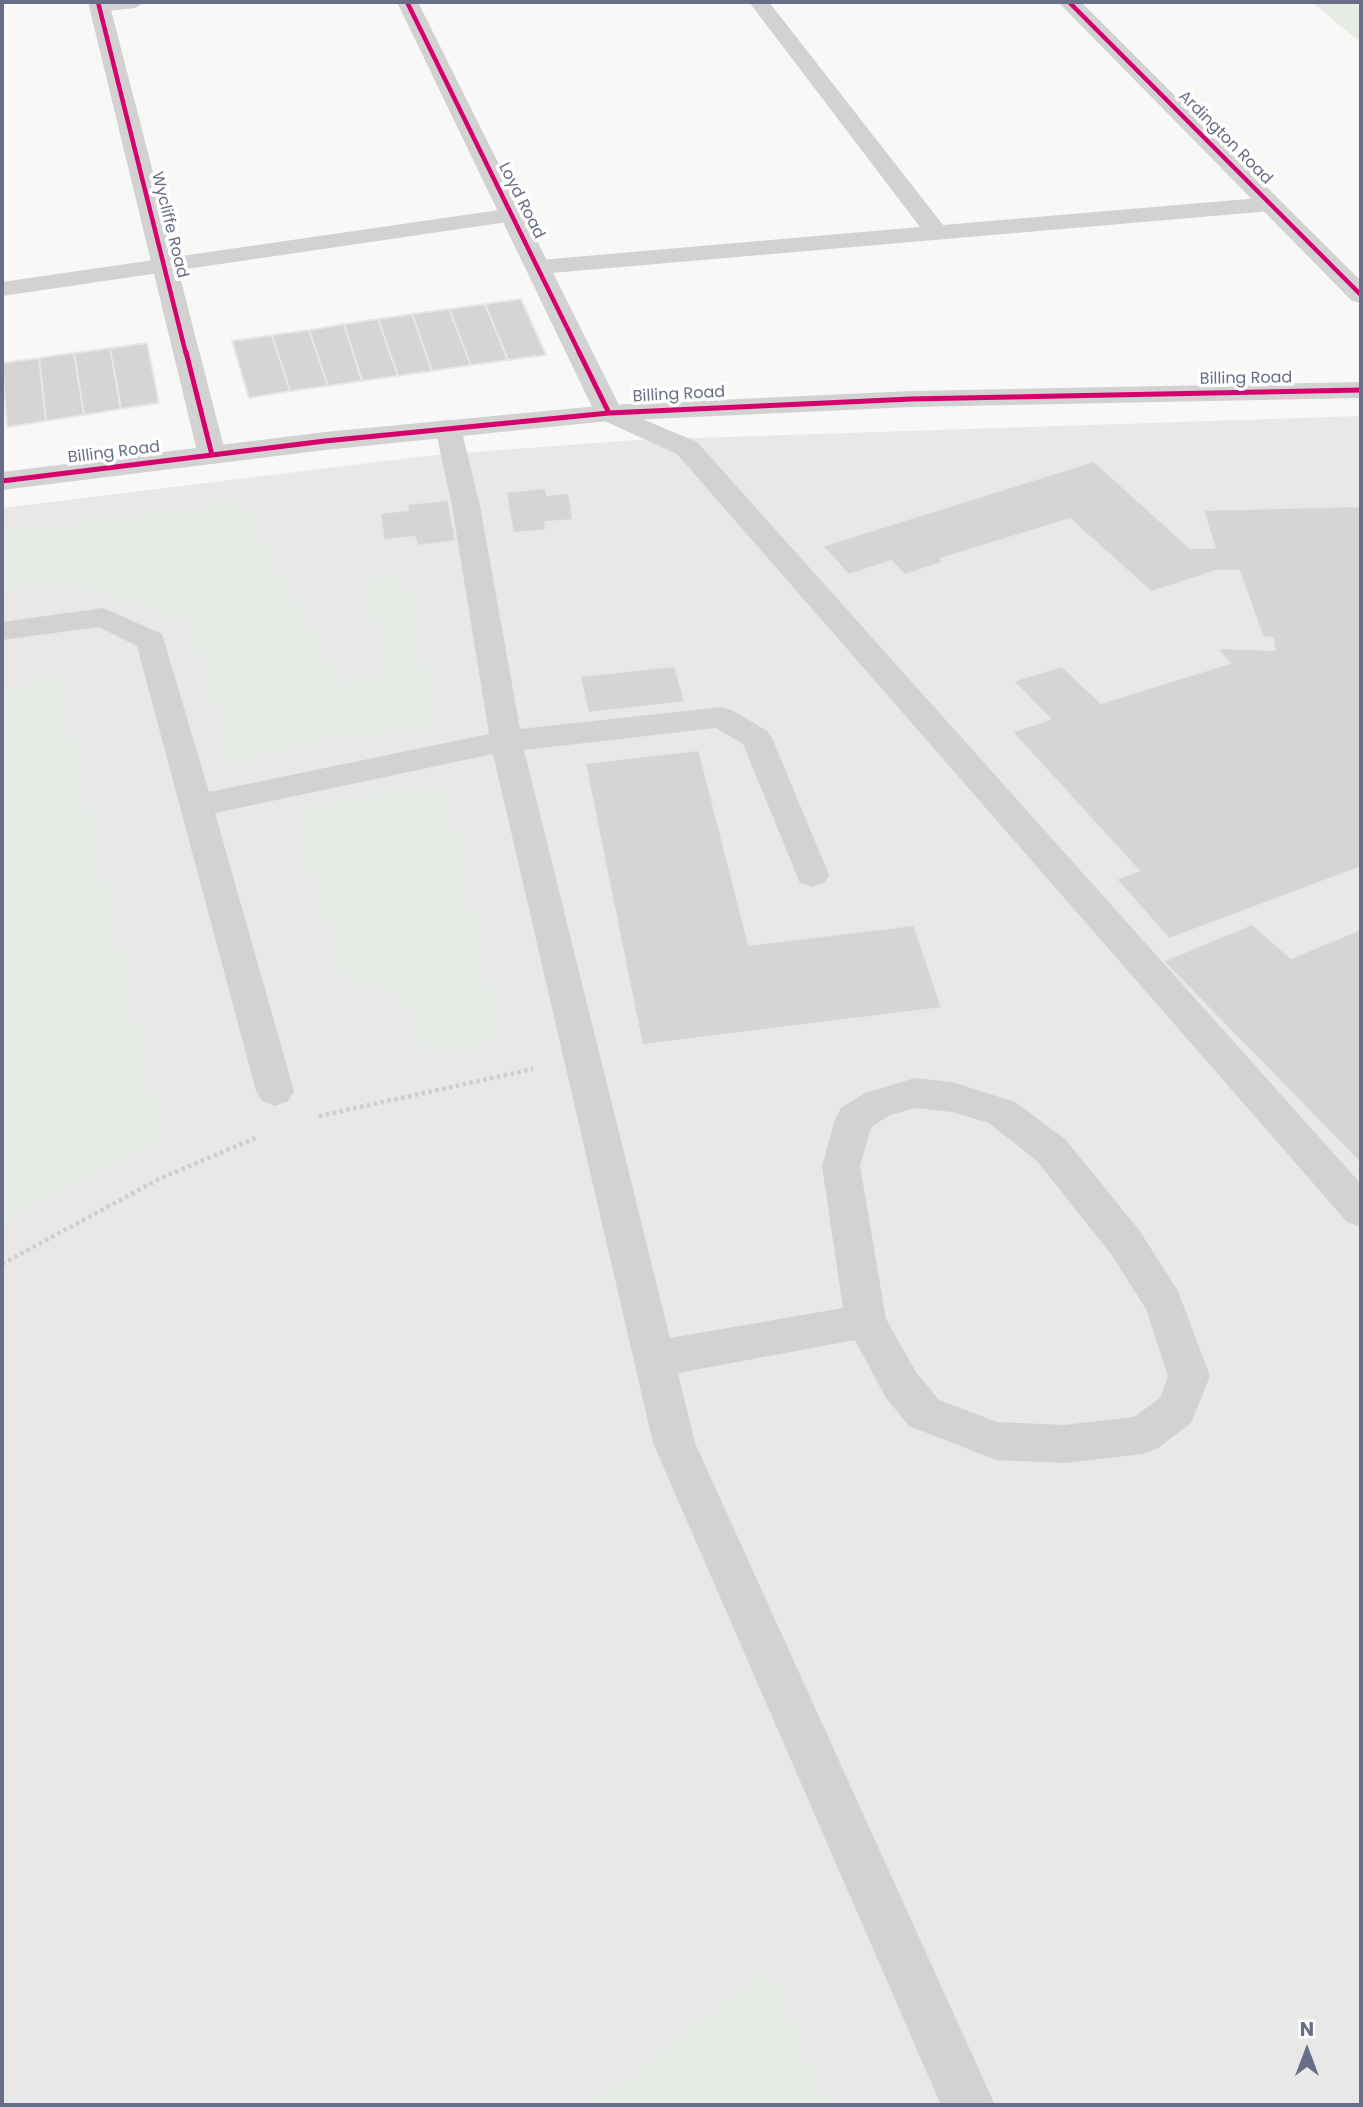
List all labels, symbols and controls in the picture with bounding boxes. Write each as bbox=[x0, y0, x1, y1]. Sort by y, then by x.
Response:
street label: Ardington Road bbox=[1174, 87, 1276, 189]
street label: Loyd Road bbox=[494, 160, 548, 242]
street label: Wycliffe Road bbox=[147, 170, 191, 280]
street label: Billing Road bbox=[1200, 369, 1292, 389]
street label: Billing Road bbox=[632, 383, 726, 407]
street label: Billing Road bbox=[67, 438, 161, 468]
north arrow bbox=[1272, 2016, 1342, 2086]
text: N bbox=[1300, 2016, 1314, 2043]

